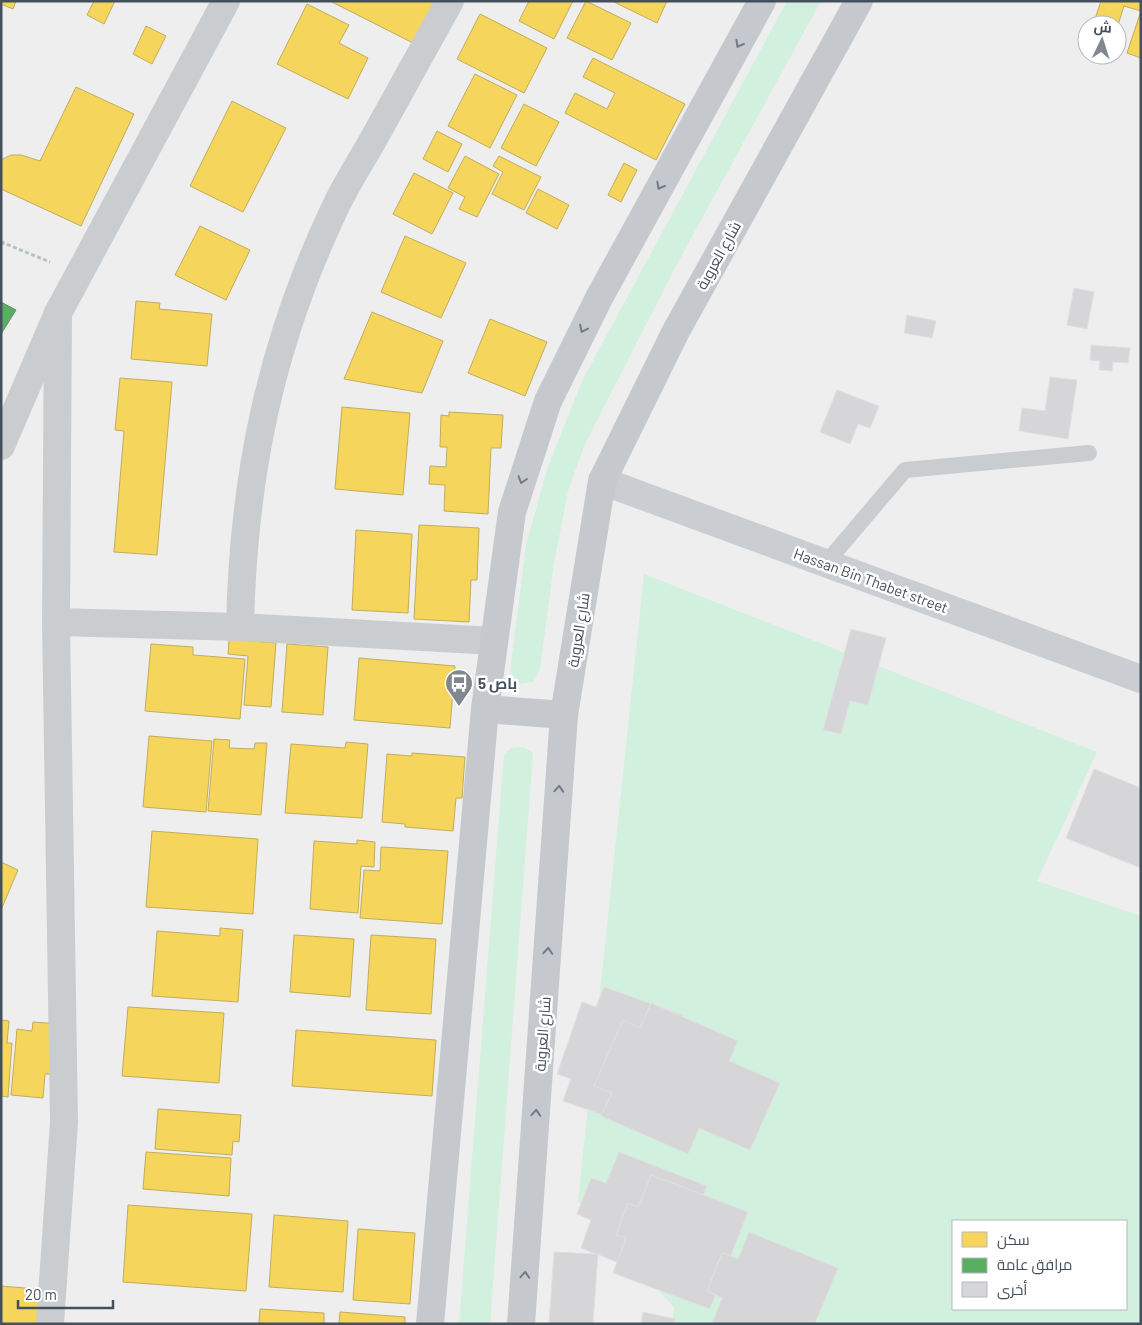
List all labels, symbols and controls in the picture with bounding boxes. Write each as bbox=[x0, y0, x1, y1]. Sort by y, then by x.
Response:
north arrow bbox=[1077, 15, 1127, 65]
text: ش bbox=[1093, 17, 1113, 37]
one-way arrow bbox=[735, 39, 745, 48]
one-way arrow bbox=[656, 181, 666, 190]
street label: شارع العروبة bbox=[692, 218, 747, 294]
one-way arrow bbox=[579, 324, 589, 333]
one-way arrow bbox=[518, 475, 528, 483]
street label: Hassan Bin Thabet street bbox=[791, 544, 951, 616]
street label: شارع العروبة bbox=[563, 591, 596, 669]
bus stop icon: باص 5 bbox=[444, 668, 474, 707]
place label: باص 5 bbox=[478, 674, 517, 693]
one-way arrow bbox=[554, 785, 565, 793]
one-way arrow bbox=[542, 947, 553, 955]
street label: شارع العروبة bbox=[530, 996, 557, 1072]
one-way arrow bbox=[531, 1109, 542, 1117]
legend bbox=[952, 1220, 1127, 1310]
text: سكن bbox=[997, 1230, 1030, 1250]
text: مرافق عامة bbox=[997, 1255, 1072, 1275]
one-way arrow bbox=[519, 1271, 530, 1279]
scale bar bbox=[18, 1278, 112, 1310]
text: أخرى bbox=[997, 1280, 1027, 1300]
text: 20 m bbox=[25, 1285, 57, 1303]

